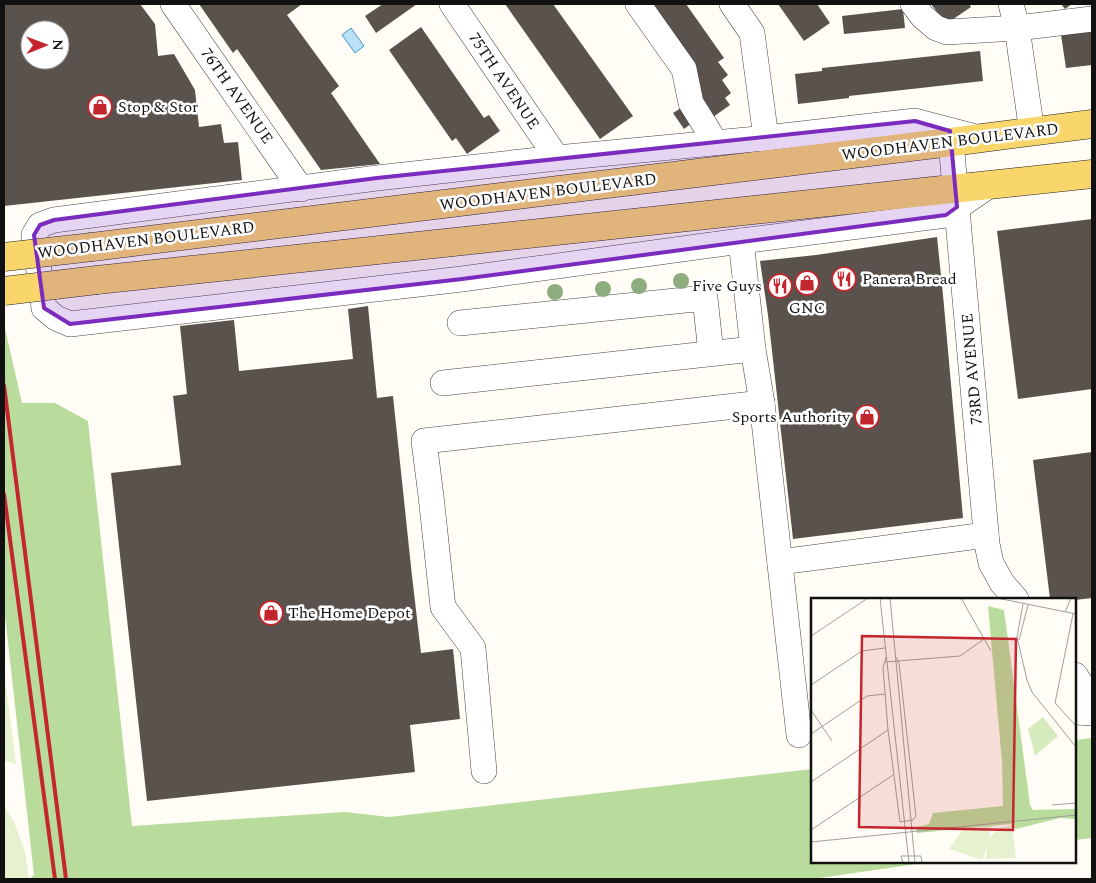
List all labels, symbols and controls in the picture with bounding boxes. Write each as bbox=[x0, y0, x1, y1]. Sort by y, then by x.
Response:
north arrow bbox=[20, 20, 70, 70]
street label: 75TH AVENUE bbox=[463, 28, 545, 134]
text: N bbox=[47, 39, 68, 51]
street label: 76TH AVENUE bbox=[195, 43, 279, 149]
shop icon: Stop & Stor bbox=[87, 94, 113, 120]
place label: Stop & Stor bbox=[118, 95, 198, 119]
street label: WOODHAVEN BOULEVARD bbox=[840, 117, 1060, 167]
street label: WOODHAVEN BOULEVARD bbox=[438, 167, 658, 217]
street label: WOODHAVEN BOULEVARD bbox=[36, 215, 256, 265]
restaurant icon: Panera Bread bbox=[831, 266, 857, 292]
place label: Panera Bread bbox=[862, 267, 957, 291]
shop icon: GNC bbox=[794, 270, 820, 296]
restaurant icon: Five Guys bbox=[767, 273, 793, 299]
place label: Five Guys bbox=[692, 274, 762, 298]
place label: GNC bbox=[789, 296, 825, 320]
street label: 73RD AVENUE bbox=[955, 312, 989, 426]
shop icon: Sports Authority bbox=[854, 404, 880, 430]
place label: Sports Authority bbox=[732, 405, 851, 429]
inset map bbox=[811, 598, 1076, 863]
shop icon: The Home Depot bbox=[258, 600, 284, 626]
place label: The Home Depot bbox=[288, 601, 411, 625]

